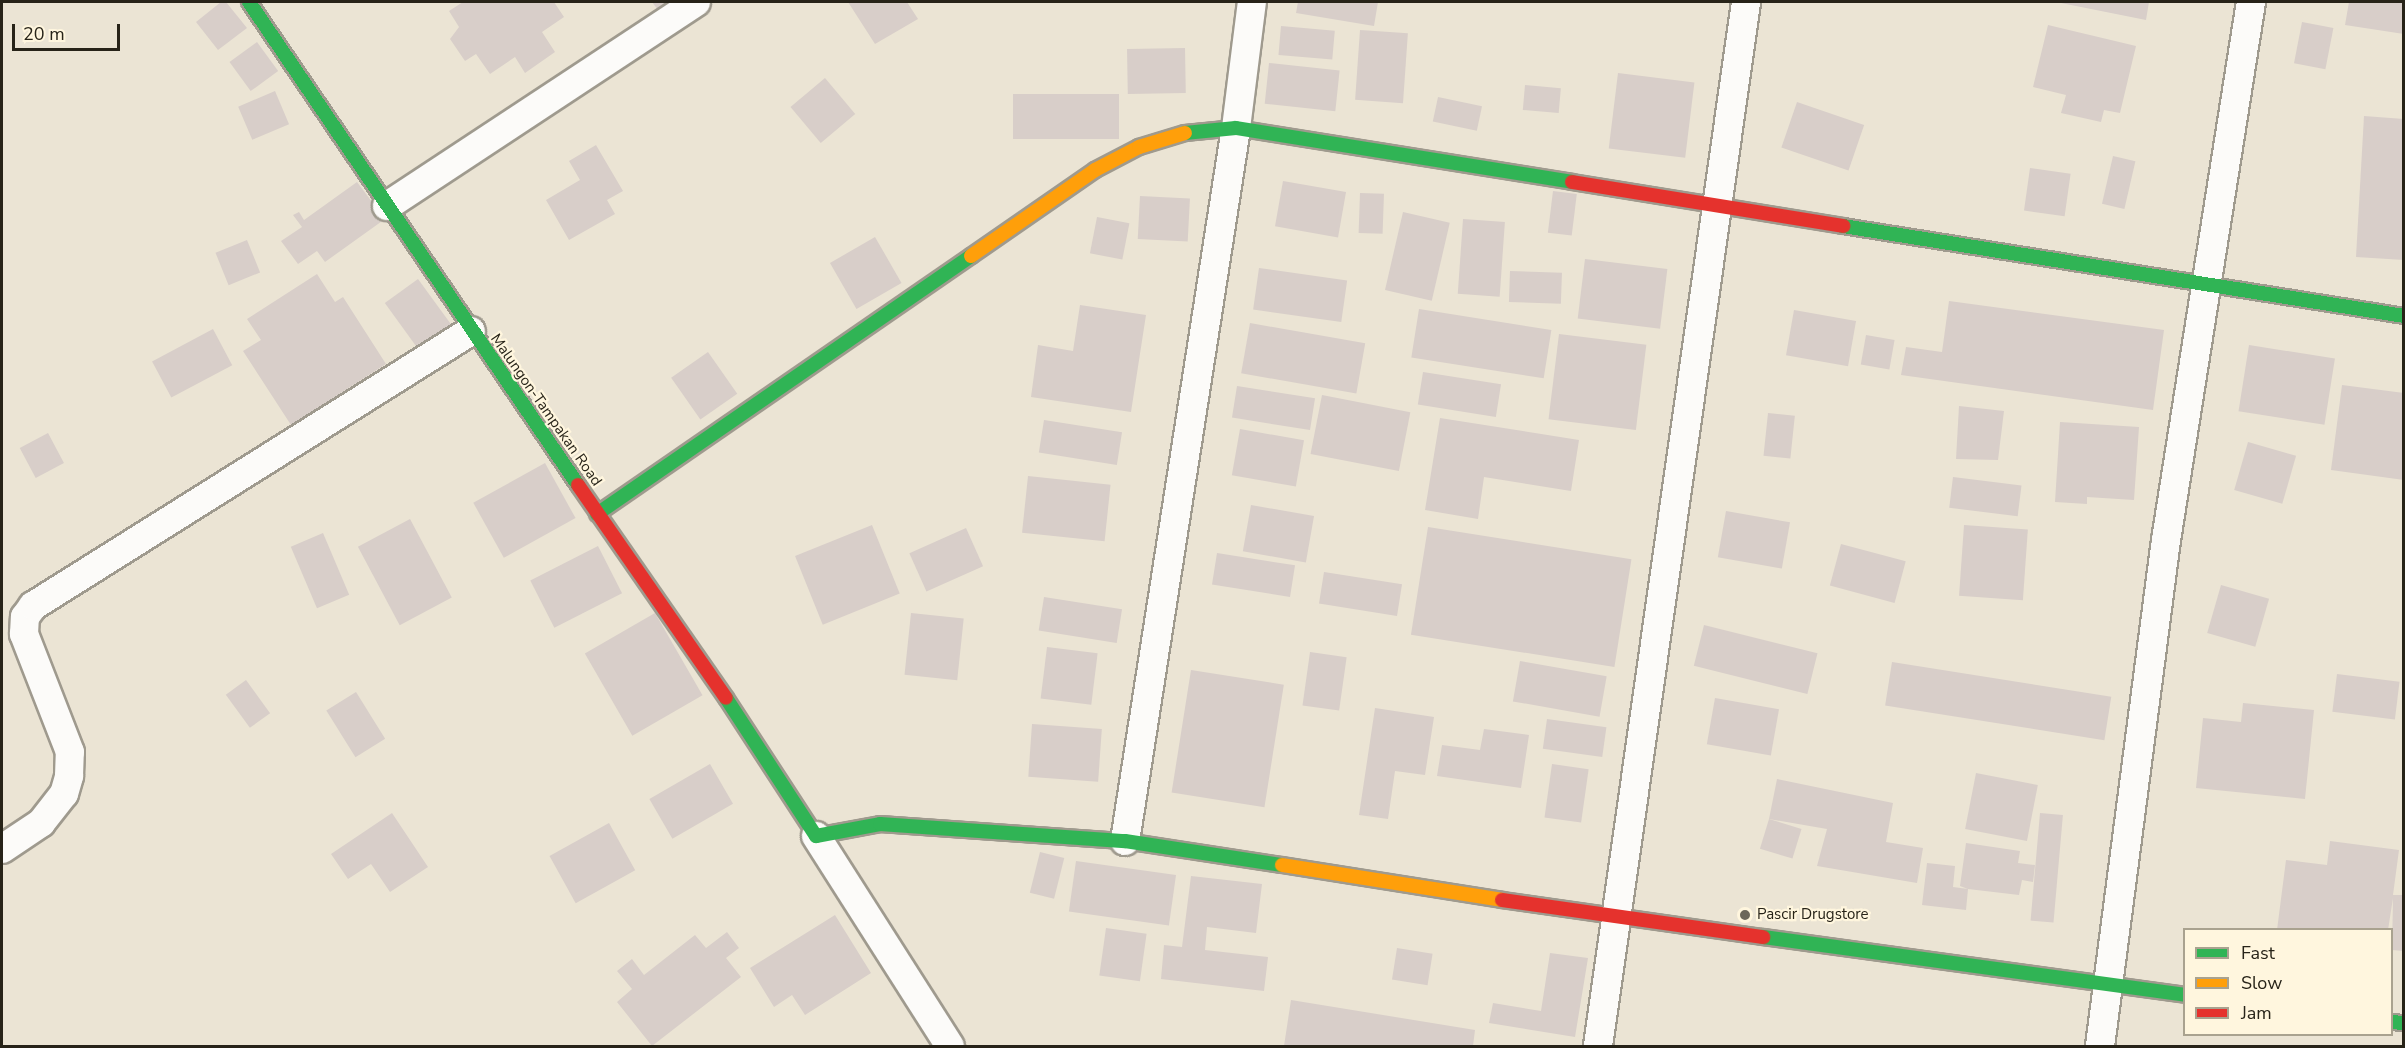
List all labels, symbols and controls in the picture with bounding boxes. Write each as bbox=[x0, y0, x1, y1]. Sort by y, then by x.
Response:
scale bar bbox=[15, 12, 123, 50]
text: 20 m bbox=[23, 22, 65, 46]
street label: Malungon-Tampakan Road bbox=[487, 331, 605, 489]
place label: Pascir Drugstore bbox=[1757, 906, 1869, 924]
marker: Pascir Drugstore bbox=[1738, 908, 1752, 922]
legend bbox=[2183, 928, 2393, 1036]
text: Fast bbox=[2241, 941, 2275, 965]
text: Slow bbox=[2241, 971, 2282, 995]
text: Jam bbox=[2241, 1001, 2272, 1025]

